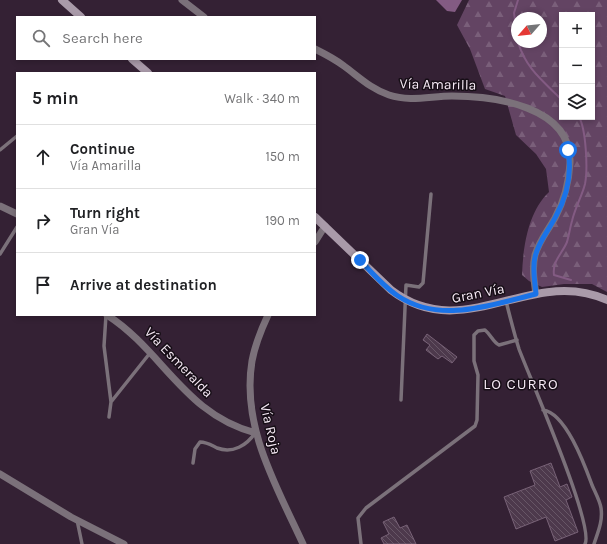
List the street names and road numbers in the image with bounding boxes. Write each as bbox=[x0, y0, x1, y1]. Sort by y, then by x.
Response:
street label: Vía Amarilla bbox=[399, 75, 476, 94]
street label: Gran Vía bbox=[450, 280, 506, 307]
street label: Vía Esmeralda bbox=[141, 324, 216, 401]
street label: Vía Roja bbox=[256, 402, 285, 456]

